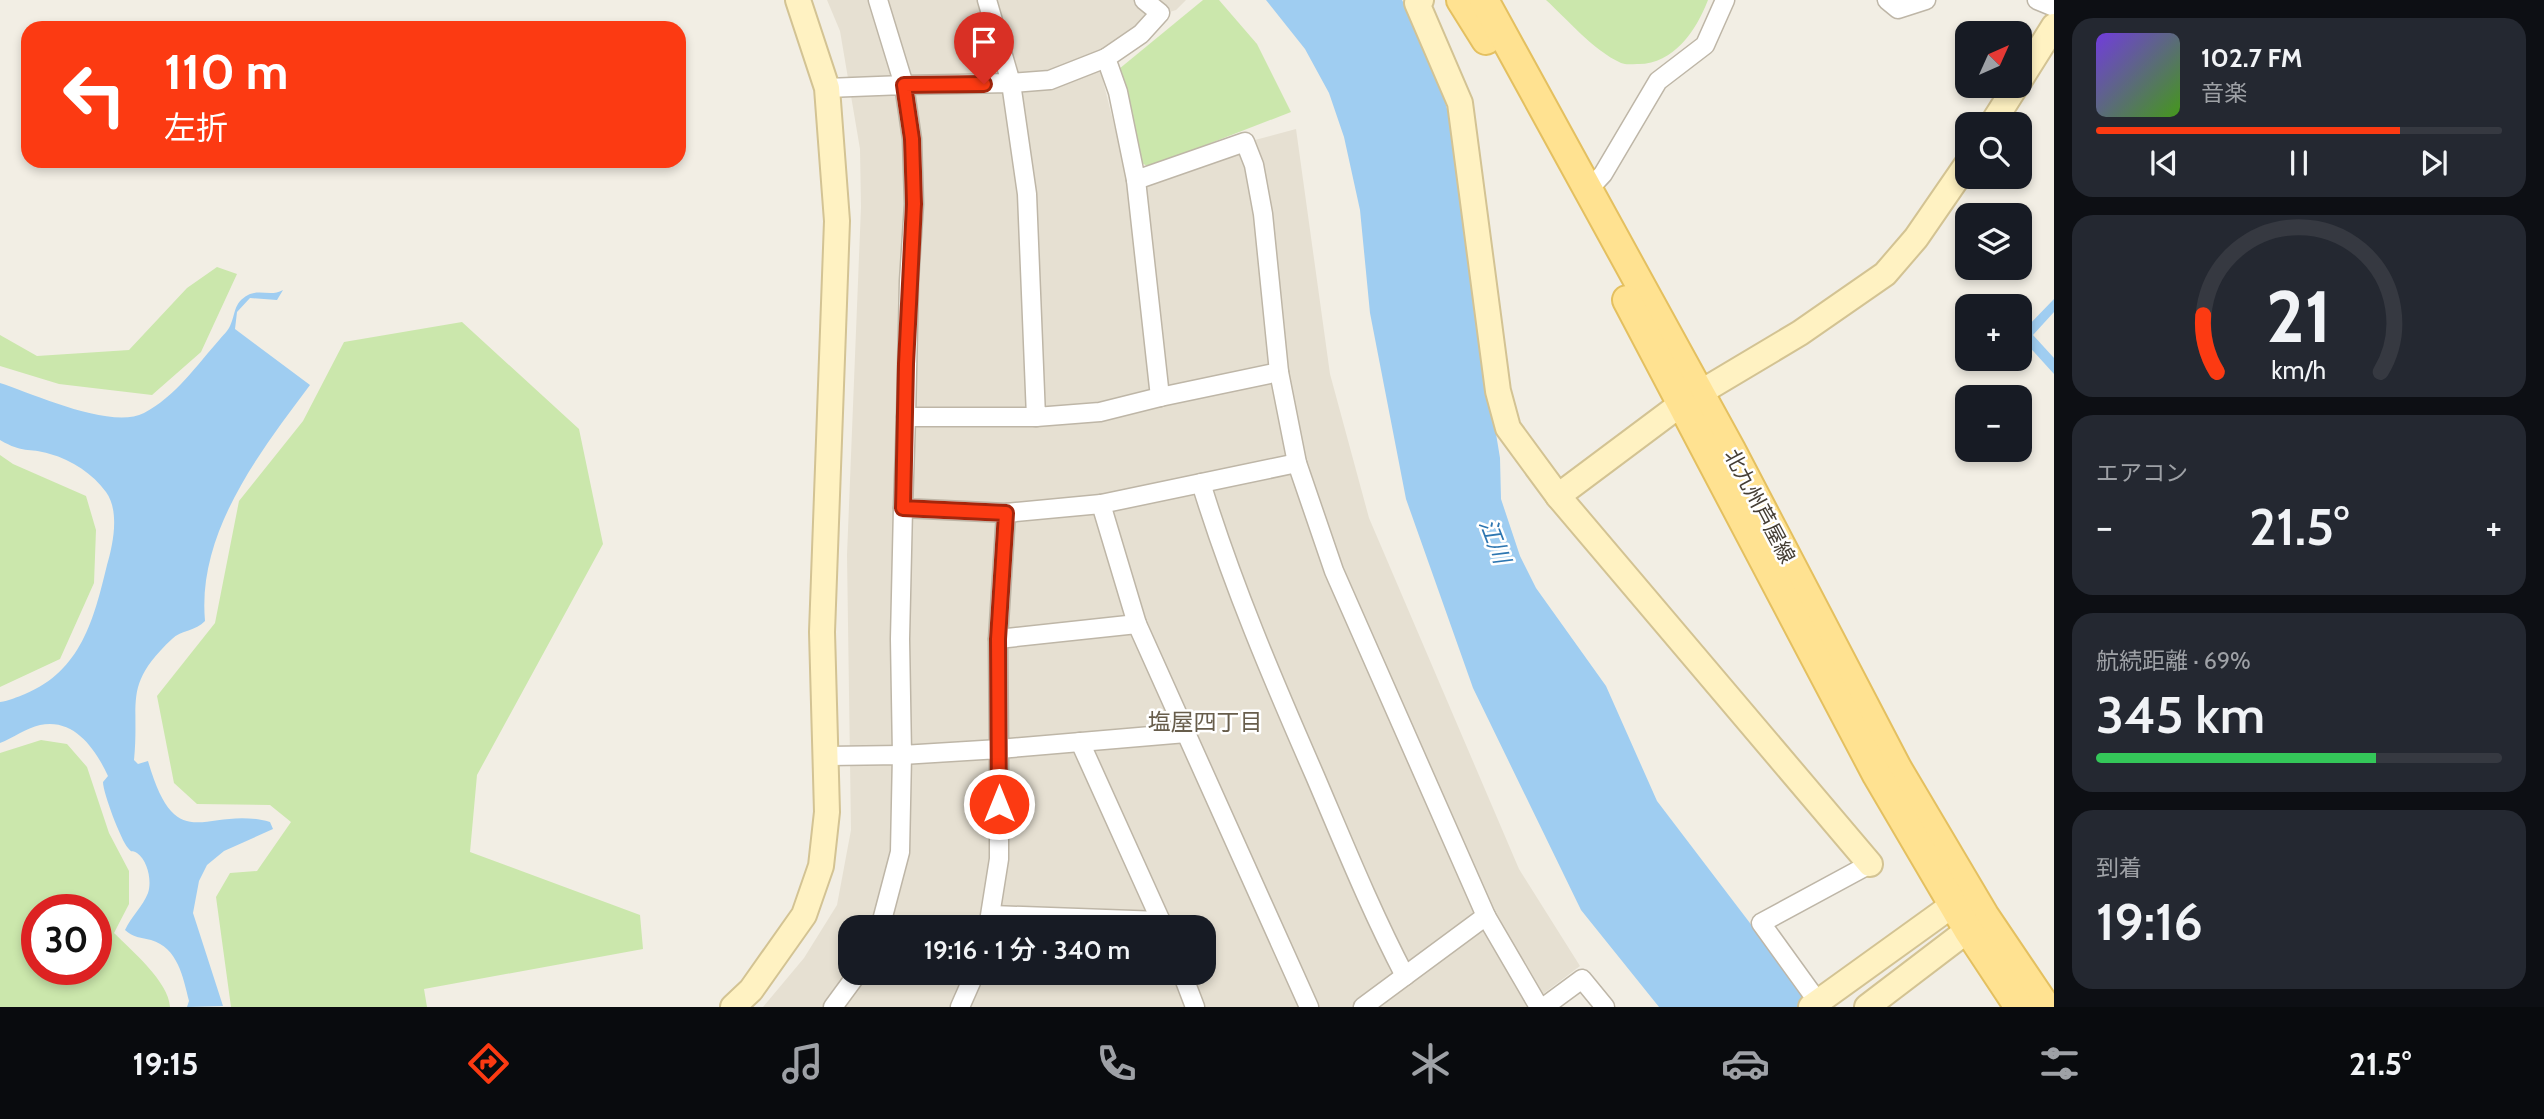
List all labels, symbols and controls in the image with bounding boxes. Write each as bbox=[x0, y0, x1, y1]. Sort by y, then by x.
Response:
pin bbox=[954, 12.0, 1014, 84]
north arrow bbox=[1955, 21, 2032, 98]
map controls bbox=[1955, 21, 2032, 462]
icon: arrive bbox=[965, 23, 1003, 61]
text: 110 m bbox=[164, 42, 288, 101]
text: 102.7 FM bbox=[2201, 42, 2302, 74]
icon: left bbox=[49, 49, 140, 140]
text: 音楽 bbox=[2201, 79, 2247, 107]
text: 左折 bbox=[164, 108, 228, 147]
button: search bbox=[1955, 112, 2032, 189]
icon: previous bbox=[2145, 144, 2183, 182]
icon: pause bbox=[2280, 144, 2318, 182]
icon: next bbox=[2415, 144, 2453, 182]
button: layers bbox=[1955, 203, 2032, 280]
text: 21 bbox=[2266, 273, 2332, 361]
button: + bbox=[1955, 294, 2032, 371]
text: km/h bbox=[2272, 355, 2326, 385]
button: − bbox=[1955, 385, 2032, 462]
street label: 北九州芦屋線 bbox=[1719, 445, 1801, 567]
text: エアコン bbox=[2096, 459, 2188, 487]
text: 21.5° bbox=[2249, 495, 2349, 558]
text: − bbox=[2096, 503, 2113, 550]
text: + bbox=[2485, 503, 2502, 550]
water label: 江川 bbox=[1474, 515, 1517, 570]
text: 航続距離 · 69% bbox=[2096, 647, 2251, 675]
text: 345 km bbox=[2096, 683, 2265, 746]
district label: 塩屋四丁目 bbox=[1148, 708, 1263, 736]
position arrow bbox=[962, 767, 1036, 841]
text: 到着 bbox=[2096, 854, 2142, 882]
text: 19:16 bbox=[2096, 890, 2203, 953]
speed limit sign: 30 bbox=[21, 894, 112, 985]
text: 19:16 · 1 分 · 340 m bbox=[924, 934, 1130, 966]
icon: directions bbox=[464, 1039, 513, 1088]
icon: music bbox=[778, 1039, 827, 1088]
icon: phone bbox=[1092, 1039, 1141, 1088]
icon: climate bbox=[1406, 1039, 1455, 1088]
icon: car bbox=[1721, 1039, 1770, 1088]
icon: filters bbox=[2035, 1039, 2084, 1088]
text: 19:15 bbox=[133, 1044, 199, 1083]
text: 21.5° bbox=[2349, 1044, 2411, 1083]

